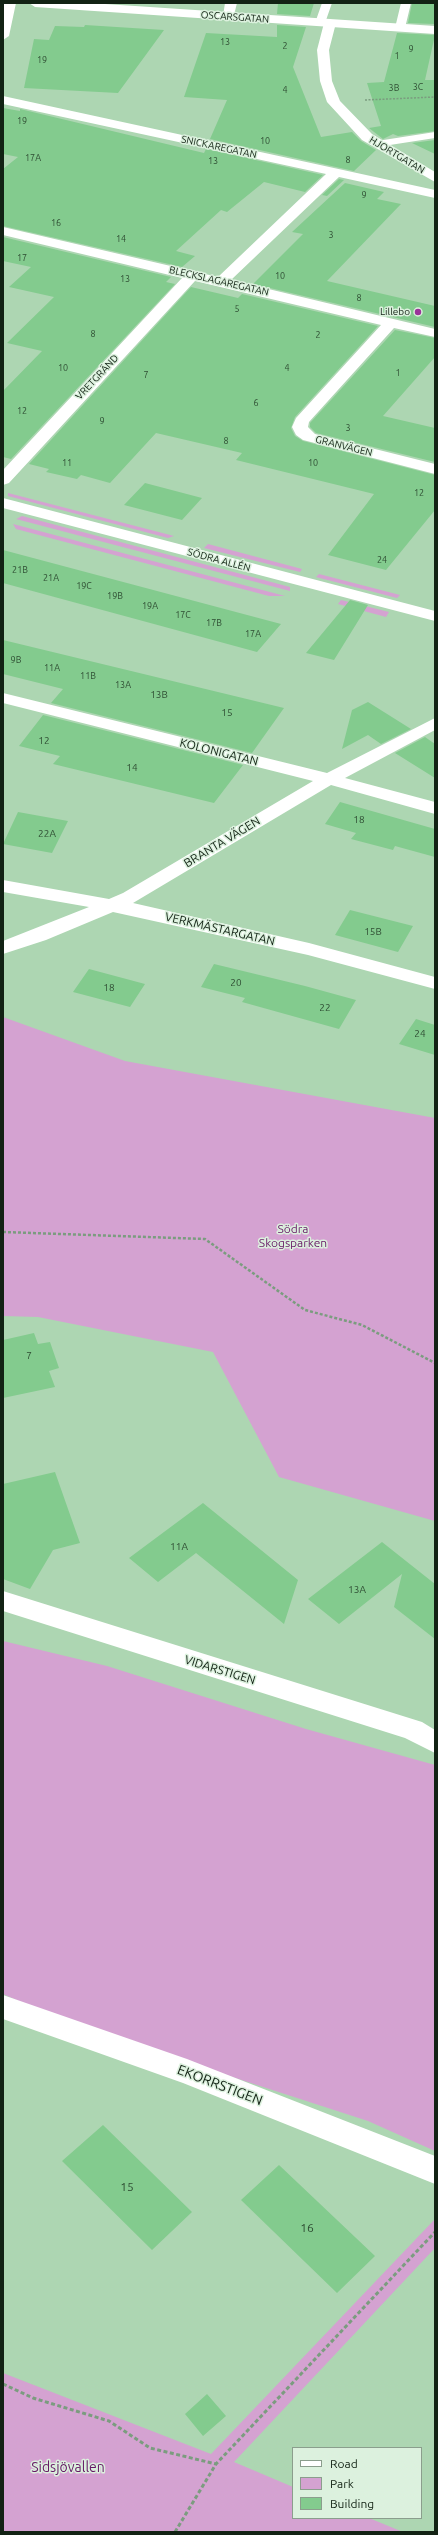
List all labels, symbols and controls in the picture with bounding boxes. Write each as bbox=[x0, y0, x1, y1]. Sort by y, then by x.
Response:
street label: OSCARSGATAN bbox=[200, 9, 270, 25]
house number: 13 bbox=[220, 37, 230, 47]
house number: 2 bbox=[282, 41, 288, 51]
house number: 9 bbox=[408, 44, 414, 54]
house number: 1 bbox=[394, 51, 400, 61]
house number: 19 bbox=[37, 55, 47, 65]
house number: 3C bbox=[413, 82, 423, 92]
house number: 3B bbox=[389, 83, 399, 93]
house number: 4 bbox=[282, 85, 288, 95]
house number: 19 bbox=[17, 116, 27, 126]
street label: SNICKAREGATAN bbox=[180, 133, 258, 161]
street label: HJORTGATAN bbox=[367, 134, 427, 176]
house number: 10 bbox=[260, 136, 270, 146]
house number: 17A bbox=[25, 153, 41, 163]
house number: 8 bbox=[345, 155, 351, 165]
house number: 13 bbox=[208, 156, 218, 166]
house number: 9 bbox=[361, 190, 367, 200]
house number: 16 bbox=[51, 218, 61, 228]
house number: 3 bbox=[328, 230, 334, 240]
house number: 14 bbox=[116, 234, 126, 244]
house number: 17 bbox=[17, 253, 27, 263]
street label: BLECKSLAGAREGATAN bbox=[168, 264, 270, 298]
house number: 10 bbox=[275, 271, 285, 281]
house number: 13 bbox=[120, 274, 130, 284]
house number: 8 bbox=[356, 293, 362, 303]
house number: 5 bbox=[234, 304, 240, 314]
place label: Lillebo bbox=[380, 306, 410, 318]
marker: Lillebo bbox=[413, 307, 423, 317]
house number: 8 bbox=[90, 329, 96, 339]
house number: 2 bbox=[315, 330, 321, 340]
street label: VRETGRÄND bbox=[73, 352, 121, 402]
house number: 10 bbox=[58, 363, 68, 373]
house number: 4 bbox=[284, 363, 290, 373]
house number: 1 bbox=[395, 368, 401, 378]
house number: 7 bbox=[143, 370, 149, 380]
house number: 6 bbox=[253, 398, 259, 408]
house number: 12 bbox=[17, 406, 27, 416]
house number: 9 bbox=[99, 416, 105, 426]
house number: 3 bbox=[345, 423, 351, 433]
street label: GRANVÄGEN bbox=[314, 433, 374, 459]
house number: 8 bbox=[223, 436, 229, 446]
house number: 11 bbox=[62, 458, 72, 468]
house number: 10 bbox=[308, 458, 318, 468]
house number: 12 bbox=[414, 488, 424, 498]
street label: SÖDRA ALLÉN bbox=[186, 546, 252, 574]
house number: 24 bbox=[377, 555, 387, 565]
house number: 21B bbox=[12, 565, 28, 575]
house number: 21A bbox=[43, 573, 59, 583]
house number: 19C bbox=[76, 581, 92, 591]
house number: 19B bbox=[107, 591, 123, 601]
house number: 19A bbox=[142, 601, 158, 611]
house number: 17C bbox=[175, 610, 191, 620]
house number: 17B bbox=[206, 618, 222, 628]
house number: 17A bbox=[245, 629, 261, 639]
house number: 9B bbox=[11, 655, 21, 665]
house number: 11A bbox=[44, 663, 60, 673]
house number: 11B bbox=[80, 671, 96, 681]
house number: 13A bbox=[115, 680, 131, 690]
house number: 13B bbox=[150, 689, 168, 701]
house number: 15 bbox=[221, 707, 233, 719]
house number: 12 bbox=[38, 735, 50, 747]
street label: KOLONIGATAN bbox=[178, 735, 260, 769]
house number: 14 bbox=[126, 762, 138, 774]
street label: BRANTA VÄGEN bbox=[181, 814, 263, 870]
house number: 18 bbox=[353, 814, 365, 826]
house number: 22A bbox=[38, 828, 56, 840]
street label: VERKMÄSTARGATAN bbox=[164, 909, 276, 949]
house number: 15B bbox=[364, 926, 382, 938]
house number: 20 bbox=[230, 977, 242, 989]
house number: 18 bbox=[103, 982, 115, 994]
house number: 22 bbox=[319, 1002, 331, 1014]
house number: 24 bbox=[414, 1028, 426, 1040]
park label: Södra Skogsparken bbox=[259, 1222, 327, 1250]
house number: 7 bbox=[26, 1350, 32, 1362]
house number: 11A bbox=[170, 1541, 188, 1553]
house number: 13A bbox=[348, 1584, 366, 1596]
street label: VIDARSTIGEN bbox=[183, 1652, 257, 1688]
street label: EKORRSTIGEN bbox=[175, 2061, 265, 2109]
house number: 15 bbox=[120, 2180, 134, 2194]
house number: 16 bbox=[300, 2221, 314, 2235]
legend bbox=[292, 2447, 422, 2519]
text: Road bbox=[330, 2457, 358, 2470]
park label: Sidsjövallen bbox=[31, 2459, 105, 2475]
text: Park bbox=[330, 2477, 354, 2490]
text: Building bbox=[330, 2497, 374, 2510]

